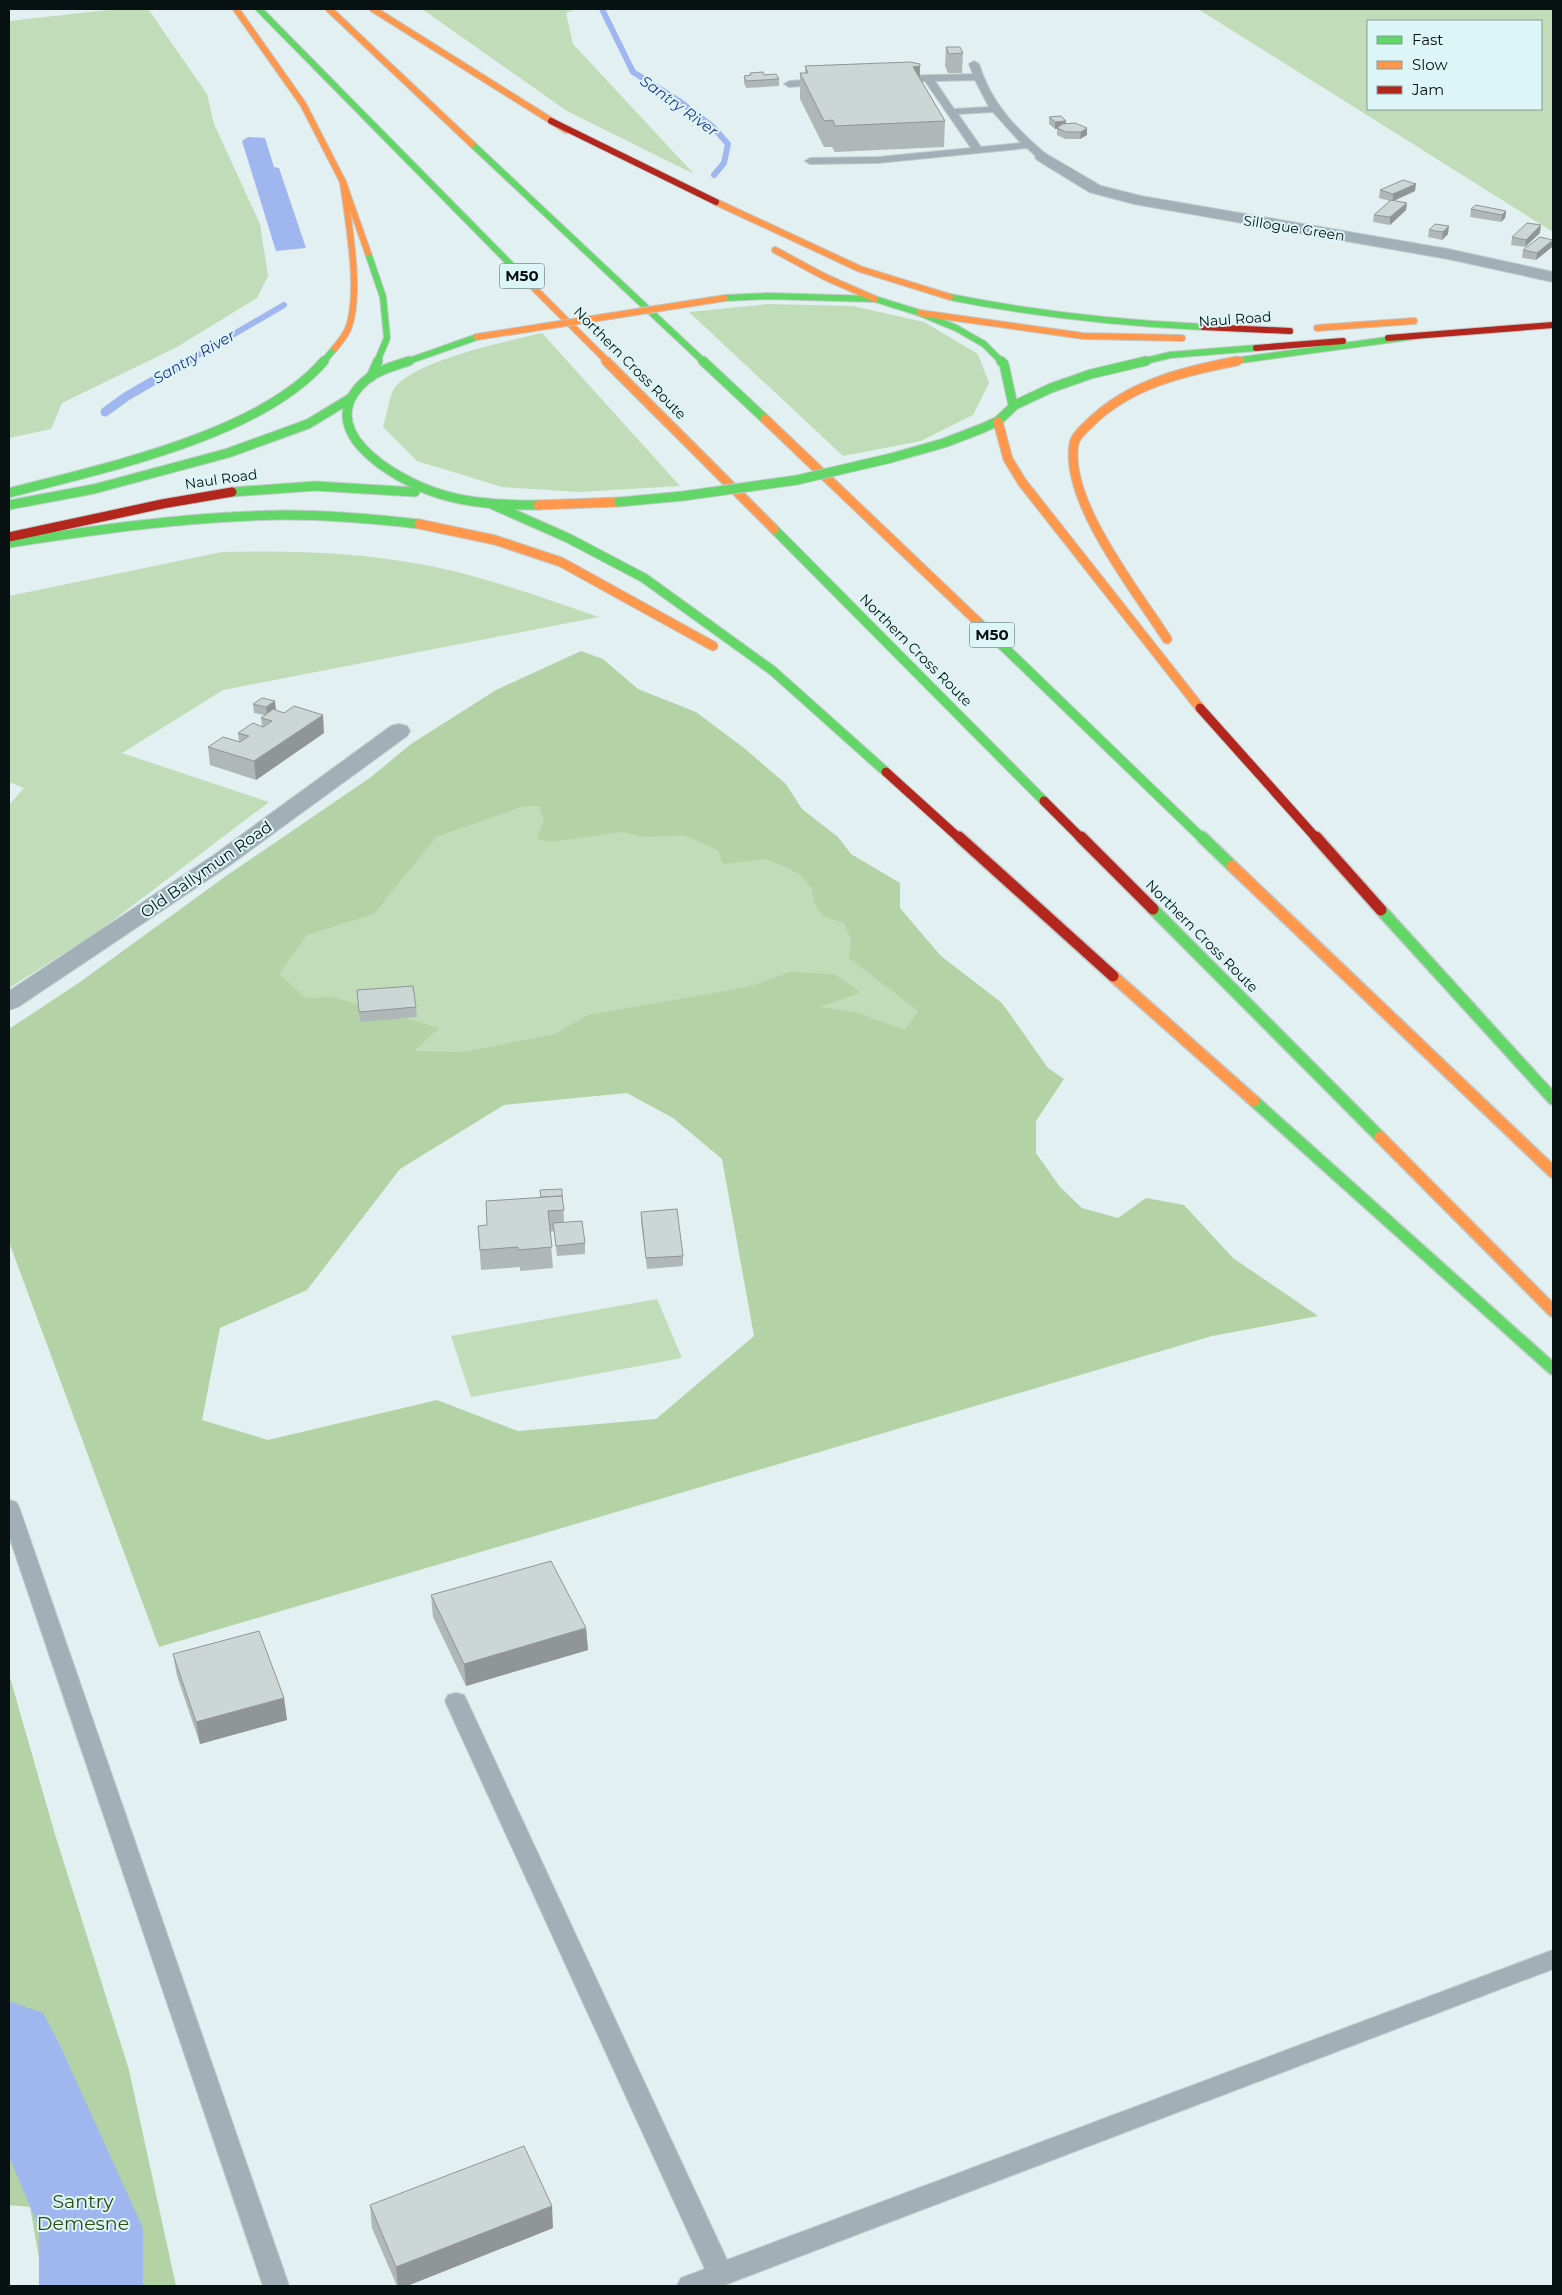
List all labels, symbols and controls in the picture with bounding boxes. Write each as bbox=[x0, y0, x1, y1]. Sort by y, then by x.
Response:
legend bbox=[1367, 20, 1542, 110]
text: Fast bbox=[1412, 30, 1443, 49]
text: Slow bbox=[1412, 55, 1448, 74]
water label: Santry River bbox=[637, 71, 723, 141]
text: Jam bbox=[1411, 80, 1444, 99]
street label: Sillogue Green bbox=[1242, 211, 1346, 245]
road number: M50 bbox=[500, 264, 544, 288]
street label: Northern Cross Route bbox=[570, 303, 690, 423]
street label: Naul Road bbox=[1198, 307, 1272, 331]
water label: Santry River bbox=[149, 325, 239, 388]
street label: Naul Road bbox=[184, 465, 258, 493]
street label: Northern Cross Route bbox=[856, 590, 976, 710]
road number: M50 bbox=[970, 622, 1014, 648]
street label: Old Ballymun Road bbox=[137, 817, 276, 922]
street label: Northern Cross Route bbox=[1142, 876, 1262, 996]
park label: Santry Demesne bbox=[37, 2190, 129, 2235]

